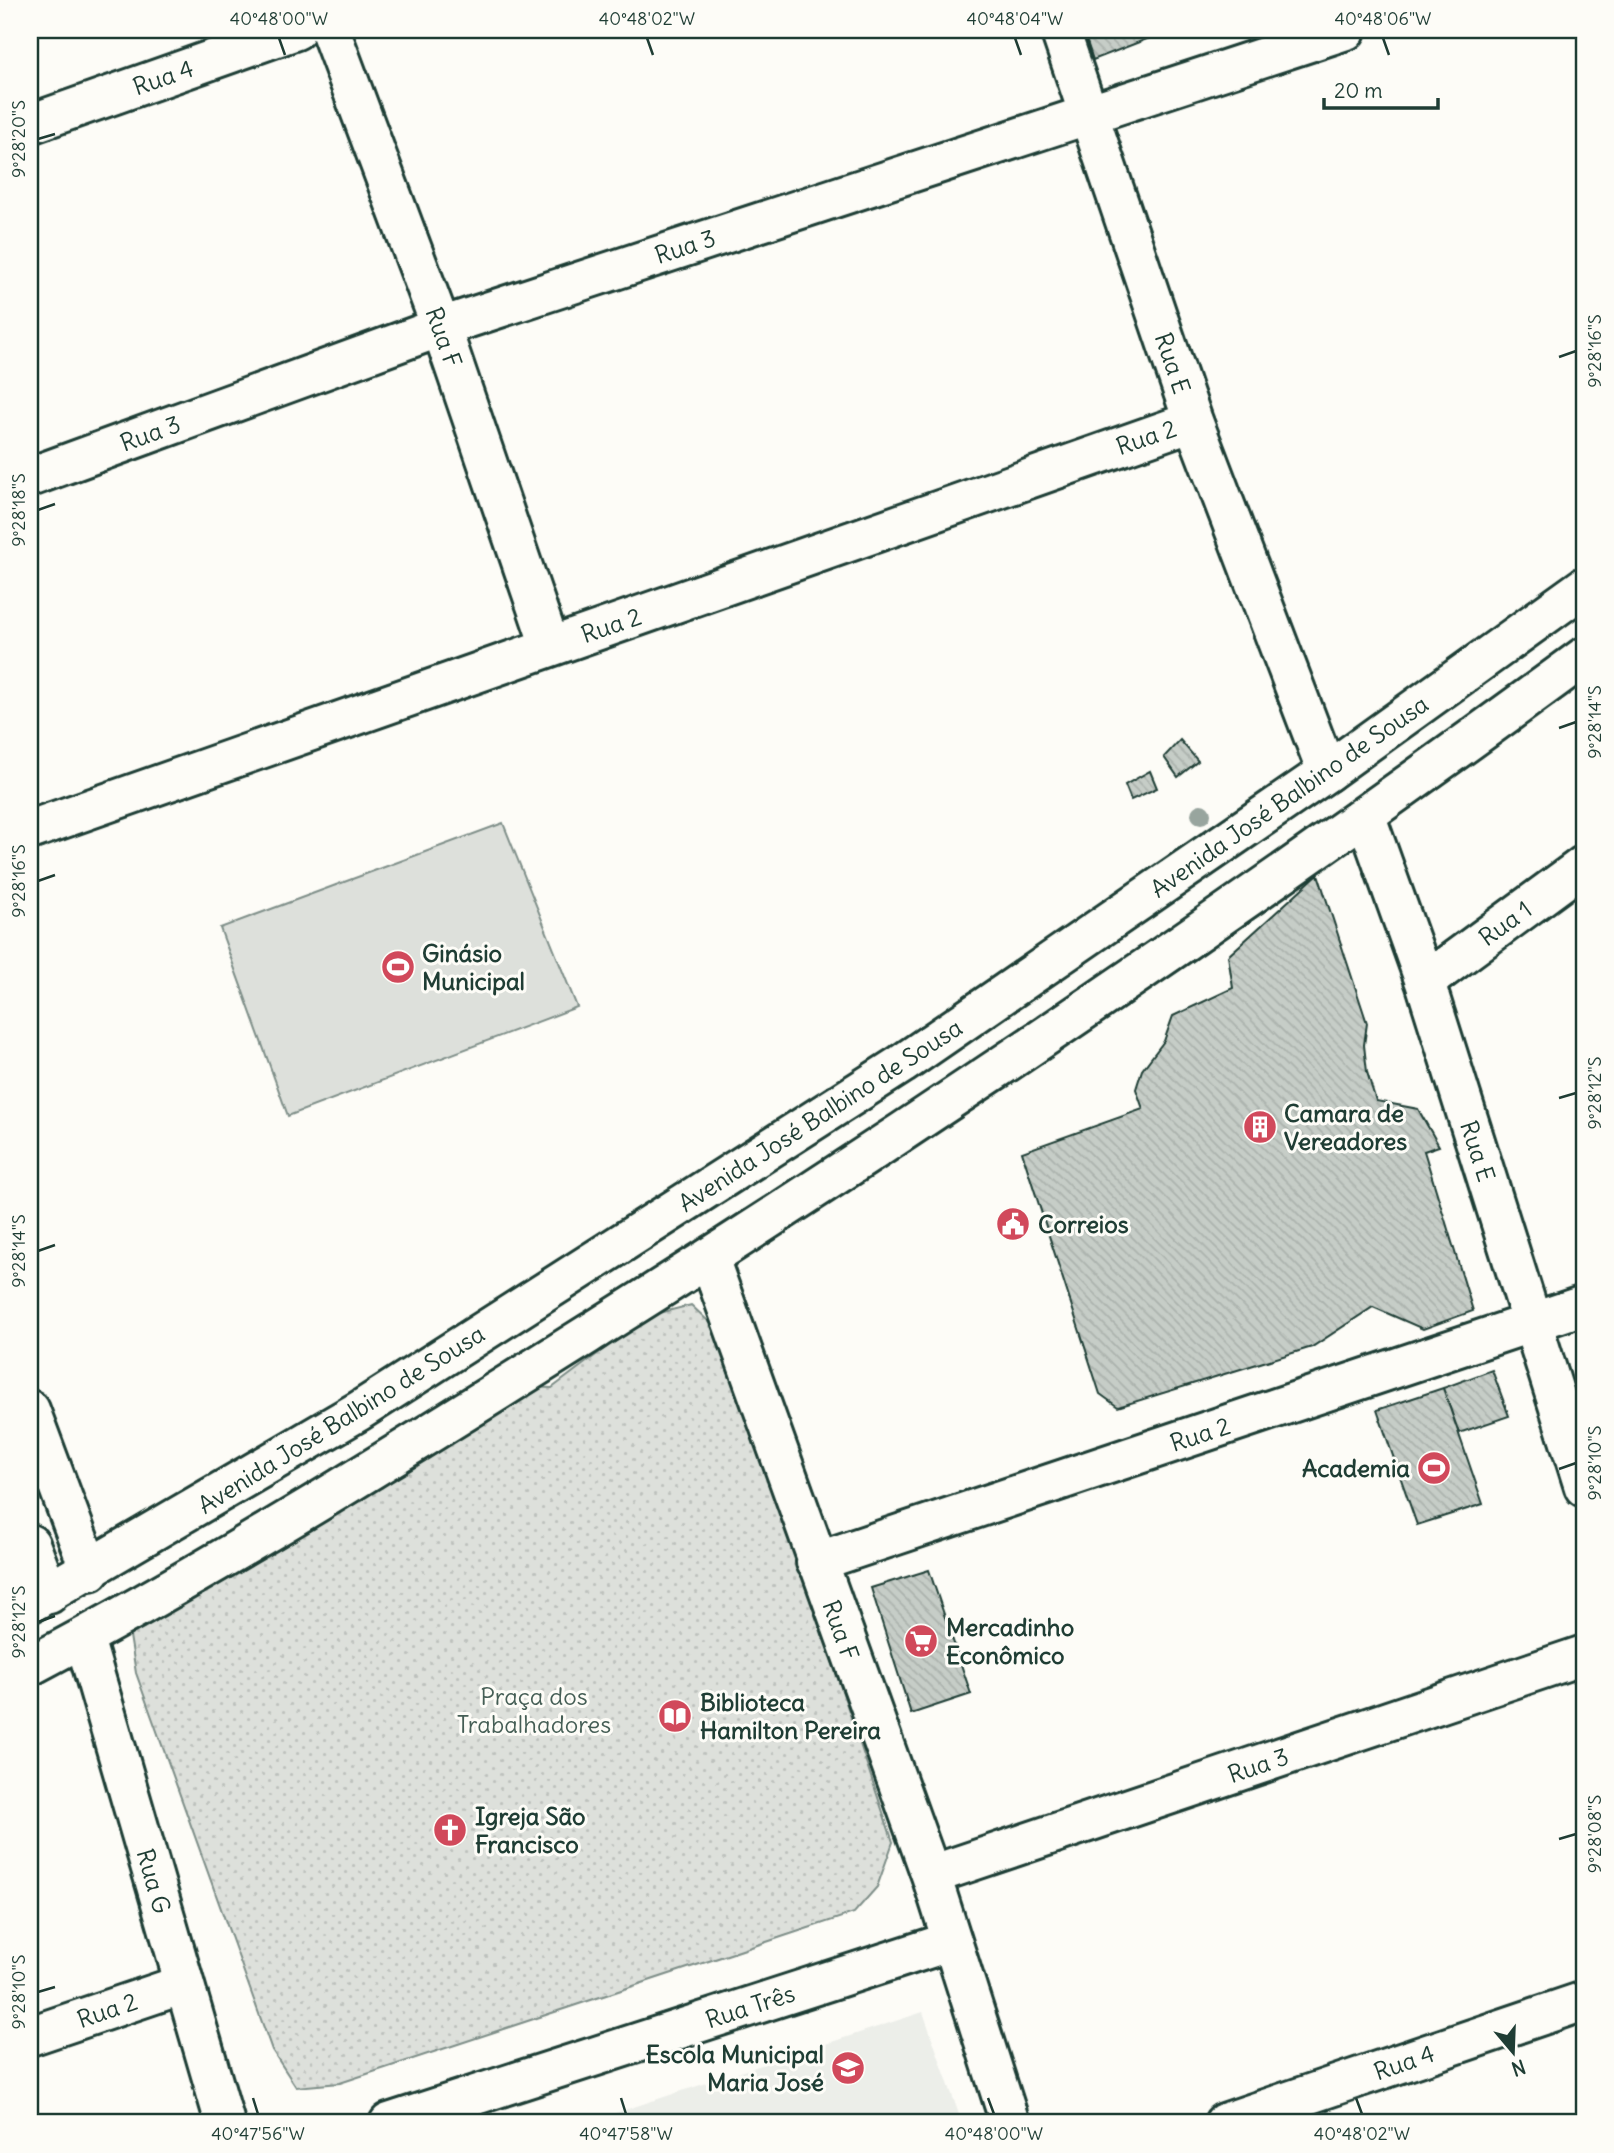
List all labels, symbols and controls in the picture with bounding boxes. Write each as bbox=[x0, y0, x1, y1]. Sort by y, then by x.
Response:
text: 40°48'00"W bbox=[230, 7, 328, 30]
text: 40°48'02"W bbox=[599, 7, 695, 30]
text: 40°48'04"W bbox=[967, 7, 1063, 30]
text: 40°48'06"W bbox=[1335, 7, 1431, 30]
street label: Rua 4 bbox=[129, 53, 197, 101]
scale bar bbox=[1324, 66, 1437, 110]
text: 20 m bbox=[1334, 77, 1383, 104]
text: 9°28'20"S bbox=[7, 100, 30, 178]
street label: Rua 3 bbox=[651, 222, 719, 270]
street label: Rua F bbox=[419, 303, 469, 371]
text: 9°28'16"S bbox=[1583, 314, 1606, 388]
street label: Rua E bbox=[1149, 329, 1197, 397]
street label: Rua 3 bbox=[116, 408, 184, 458]
street label: Rua 2 bbox=[1112, 413, 1180, 461]
text: 9°28'18"S bbox=[7, 473, 30, 547]
street label: Rua 2 bbox=[577, 601, 645, 649]
text: 9°28'14"S bbox=[1583, 685, 1606, 759]
street label: Avenida José Balbino de Sousa bbox=[1144, 688, 1434, 904]
text: 9°28'16"S bbox=[7, 844, 30, 918]
street label: Rua 1 bbox=[1473, 894, 1537, 952]
place label: Ginásio Municipal bbox=[422, 938, 525, 996]
sports icon: Ginásio Municipal bbox=[379, 948, 417, 986]
street label: Avenida José Balbino de Sousa bbox=[672, 1012, 968, 1218]
text: 9°28'12"S bbox=[1583, 1056, 1606, 1130]
place label: Camara de Vereadores bbox=[1284, 1098, 1407, 1156]
building icon: Camara de Vereadores bbox=[1241, 1108, 1279, 1146]
street label: Rua E bbox=[1454, 1117, 1502, 1185]
public building icon: Correios bbox=[994, 1205, 1032, 1243]
place label: Correios bbox=[1038, 1209, 1129, 1239]
text: 9°28'14"S bbox=[7, 1214, 30, 1288]
street label: Avenida José Balbino de Sousa bbox=[192, 1318, 490, 1520]
street label: Rua 2 bbox=[1166, 1410, 1234, 1458]
text: 9°28'10"S bbox=[1583, 1425, 1606, 1501]
sports icon: Academia bbox=[1415, 1449, 1453, 1487]
place label: Academia bbox=[1302, 1453, 1410, 1483]
text: 9°28'12"S bbox=[7, 1585, 30, 1659]
street label: Rua F bbox=[816, 1596, 866, 1664]
place label: Mercadinho Econômico bbox=[946, 1612, 1074, 1670]
supermarket icon: Mercadinho Econômico bbox=[902, 1622, 940, 1660]
park label: Praça dos Trabalhadores bbox=[457, 1681, 611, 1739]
place label: Biblioteca Hamilton Pereira bbox=[700, 1687, 881, 1745]
library icon: Biblioteca Hamilton Pereira bbox=[656, 1697, 694, 1735]
street label: Rua 3 bbox=[1224, 1741, 1292, 1789]
text: 9°28'08"S bbox=[1583, 1795, 1606, 1873]
place label: Igreja São Francisco bbox=[475, 1801, 586, 1859]
church icon: Igreja São Francisco bbox=[431, 1811, 469, 1849]
street label: Rua G bbox=[131, 1845, 177, 1917]
text: 9°28'10"S bbox=[7, 1954, 30, 2030]
street label: Rua Três bbox=[701, 1977, 799, 2035]
street label: Rua 2 bbox=[73, 1986, 141, 2034]
north arrow bbox=[1478, 2016, 1548, 2086]
street label: Rua 4 bbox=[1370, 2038, 1438, 2086]
place label: Escola Municipal Maria José bbox=[646, 2039, 824, 2097]
school or university icon: Escola Municipal Maria José bbox=[829, 2049, 867, 2087]
text: N bbox=[1508, 2055, 1529, 2082]
text: 40°47'56"W bbox=[211, 2122, 305, 2145]
text: 40°47'58"W bbox=[579, 2122, 673, 2145]
text: 40°48'00"W bbox=[945, 2122, 1043, 2145]
text: 40°48'02"W bbox=[1314, 2122, 1410, 2145]

